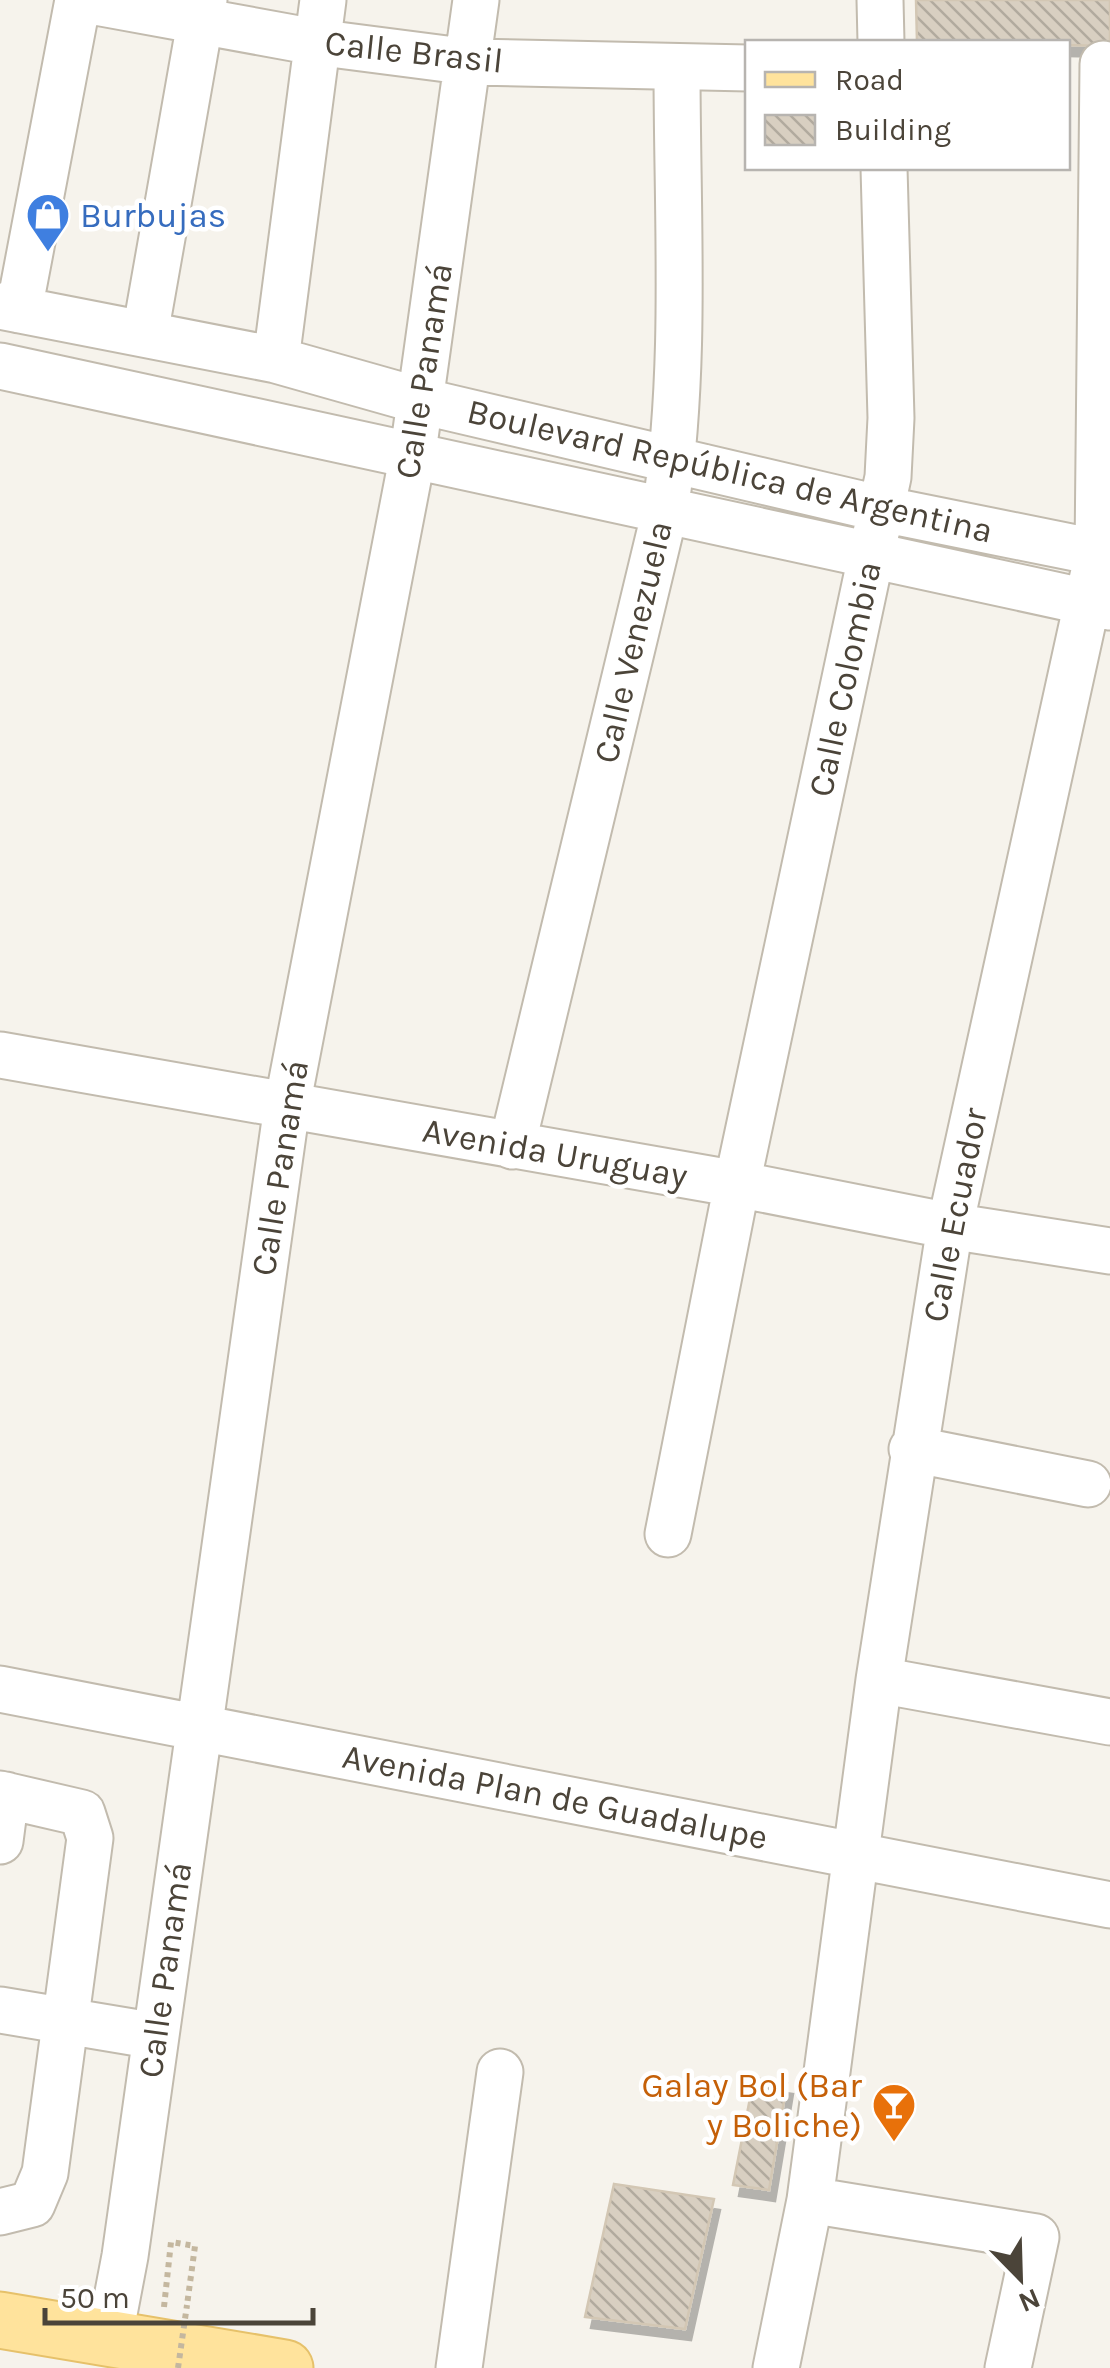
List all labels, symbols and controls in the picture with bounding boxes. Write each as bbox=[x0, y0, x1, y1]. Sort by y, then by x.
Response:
street label: Calle Brasil bbox=[323, 22, 505, 82]
legend bbox=[745, 40, 1070, 170]
text: Road bbox=[835, 62, 904, 98]
text: Building bbox=[835, 112, 951, 148]
shop icon: Burbujas bbox=[25, 192, 71, 253]
place label: Burbujas bbox=[80, 195, 226, 236]
street label: Calle Panamá bbox=[387, 260, 461, 482]
street label: Boulevard República de Argentina bbox=[463, 390, 997, 552]
street label: Calle Venezuela bbox=[585, 517, 681, 767]
street label: Calle Colombia bbox=[800, 558, 890, 800]
street label: Calle Panamá bbox=[243, 1057, 317, 1279]
street label: Calle Ecuador bbox=[914, 1104, 996, 1326]
street label: Avenida Uruguay bbox=[419, 1110, 691, 1196]
street label: Avenida Plan de Guadalupe bbox=[339, 1736, 771, 1858]
street label: Calle Panamá bbox=[130, 1859, 200, 2081]
place label: Galay Bol (Bar y Boliche) bbox=[641, 2065, 862, 2146]
bar icon: Galay Bol (Bar y Boliche) bbox=[871, 2082, 917, 2143]
north arrow bbox=[970, 2228, 1070, 2328]
scale bar bbox=[45, 2263, 312, 2325]
text: 50 m bbox=[60, 2280, 130, 2316]
text: N bbox=[1014, 2281, 1045, 2320]

